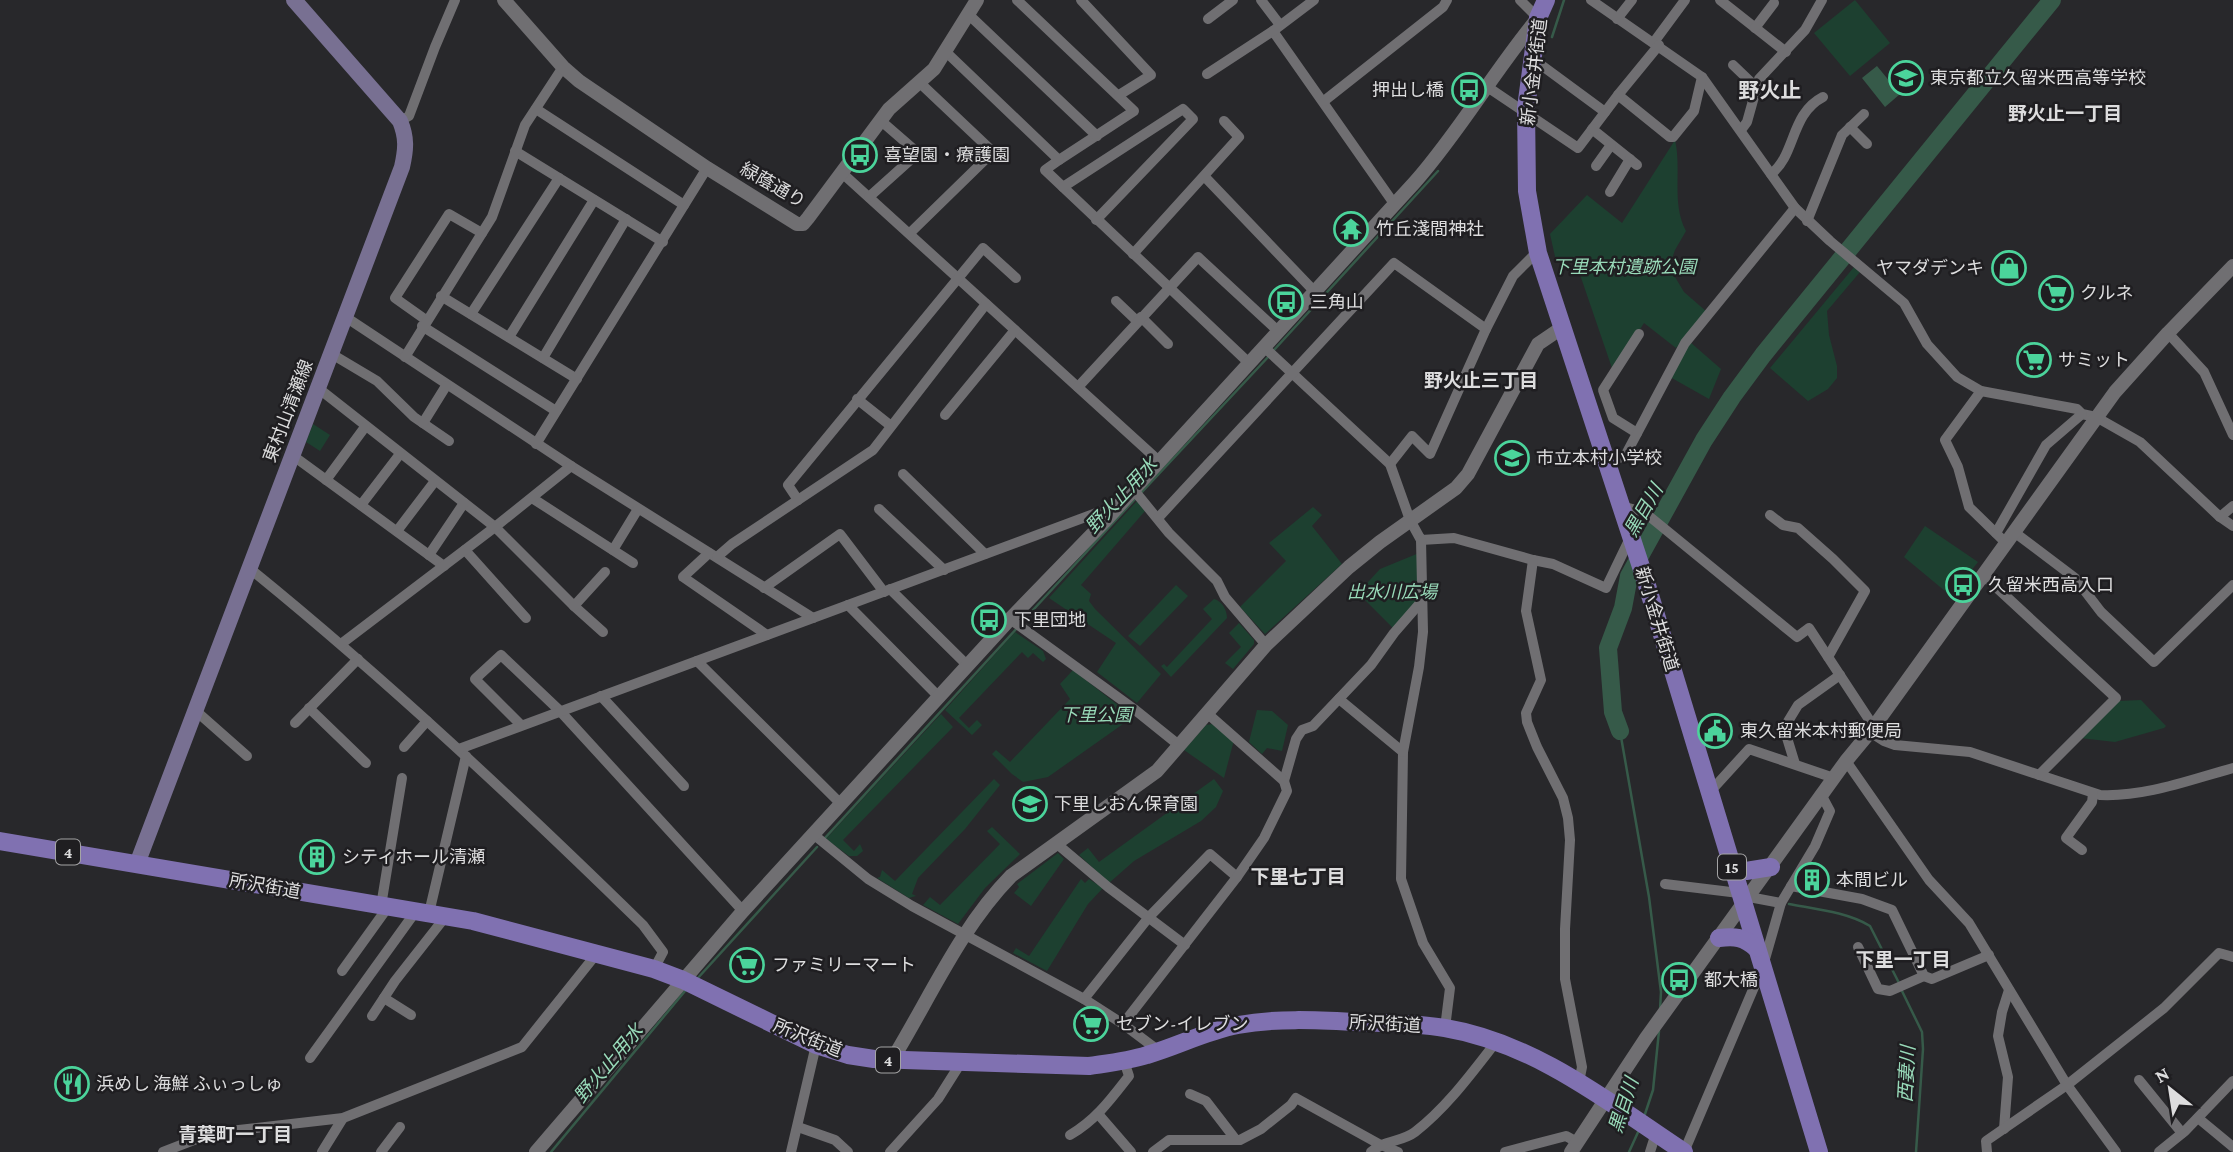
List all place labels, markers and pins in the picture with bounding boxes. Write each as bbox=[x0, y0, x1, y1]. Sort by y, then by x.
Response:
school or university icon: 東京都立久留米西高等学校 bbox=[1887, 59, 1925, 97]
place label: 東京都立久留米西高等学校 bbox=[1930, 68, 2146, 88]
bus stop icon: 押出し橋 bbox=[1450, 71, 1488, 109]
place label: 押出し橋 bbox=[1372, 80, 1444, 100]
bus stop icon: 喜望園・療護園 bbox=[841, 136, 879, 174]
place label: 喜望園・療護園 bbox=[884, 145, 1010, 165]
temple icon: 竹丘淺間神社 bbox=[1332, 210, 1370, 248]
place label: 竹丘淺間神社 bbox=[1376, 219, 1484, 239]
shop icon: ヤマダデンキ bbox=[1990, 249, 2028, 287]
place label: ヤマダデンキ bbox=[1876, 258, 1984, 278]
supermarket icon: クルネ bbox=[2037, 274, 2075, 312]
bus stop icon: 三角山 bbox=[1267, 283, 1305, 321]
place label: クルネ bbox=[2080, 283, 2133, 303]
place label: 三角山 bbox=[1310, 292, 1364, 312]
supermarket icon: サミット bbox=[2015, 341, 2053, 379]
place label: サミット bbox=[2058, 350, 2130, 370]
school or university icon: 市立本村小学校 bbox=[1493, 439, 1531, 477]
place label: 市立本村小学校 bbox=[1536, 448, 1662, 468]
bus stop icon: 久留米西高入口 bbox=[1944, 566, 1982, 604]
place label: 久留米西高入口 bbox=[1988, 575, 2114, 595]
bus stop icon: 下里団地 bbox=[970, 601, 1008, 639]
place label: 下里団地 bbox=[1014, 610, 1086, 630]
public building icon: 東久留米本村郵便局 bbox=[1696, 712, 1734, 750]
place label: 東久留米本村郵便局 bbox=[1740, 721, 1902, 741]
school or university icon: 下里しおん保育園 bbox=[1011, 785, 1049, 823]
place label: 下里しおん保育園 bbox=[1054, 794, 1198, 814]
building icon: シティホール清瀬 bbox=[298, 838, 336, 876]
place label: シティホール清瀬 bbox=[342, 847, 485, 867]
building icon: 本間ビル bbox=[1793, 861, 1831, 899]
place label: 本間ビル bbox=[1836, 870, 1908, 890]
supermarket icon: ファミリーマート bbox=[728, 946, 766, 984]
place label: ファミリーマート bbox=[772, 955, 916, 975]
bus stop icon: 都大橋 bbox=[1660, 961, 1698, 999]
place label: 都大橋 bbox=[1704, 970, 1758, 990]
supermarket icon: セブン-イレブン bbox=[1072, 1005, 1110, 1043]
place label: セブン-イレブン bbox=[1116, 1014, 1249, 1034]
restaurant icon: 浜めし 海鮮 ふぃっしゅ bbox=[53, 1065, 91, 1103]
place label: 浜めし 海鮮 ふぃっしゅ bbox=[96, 1074, 283, 1094]

